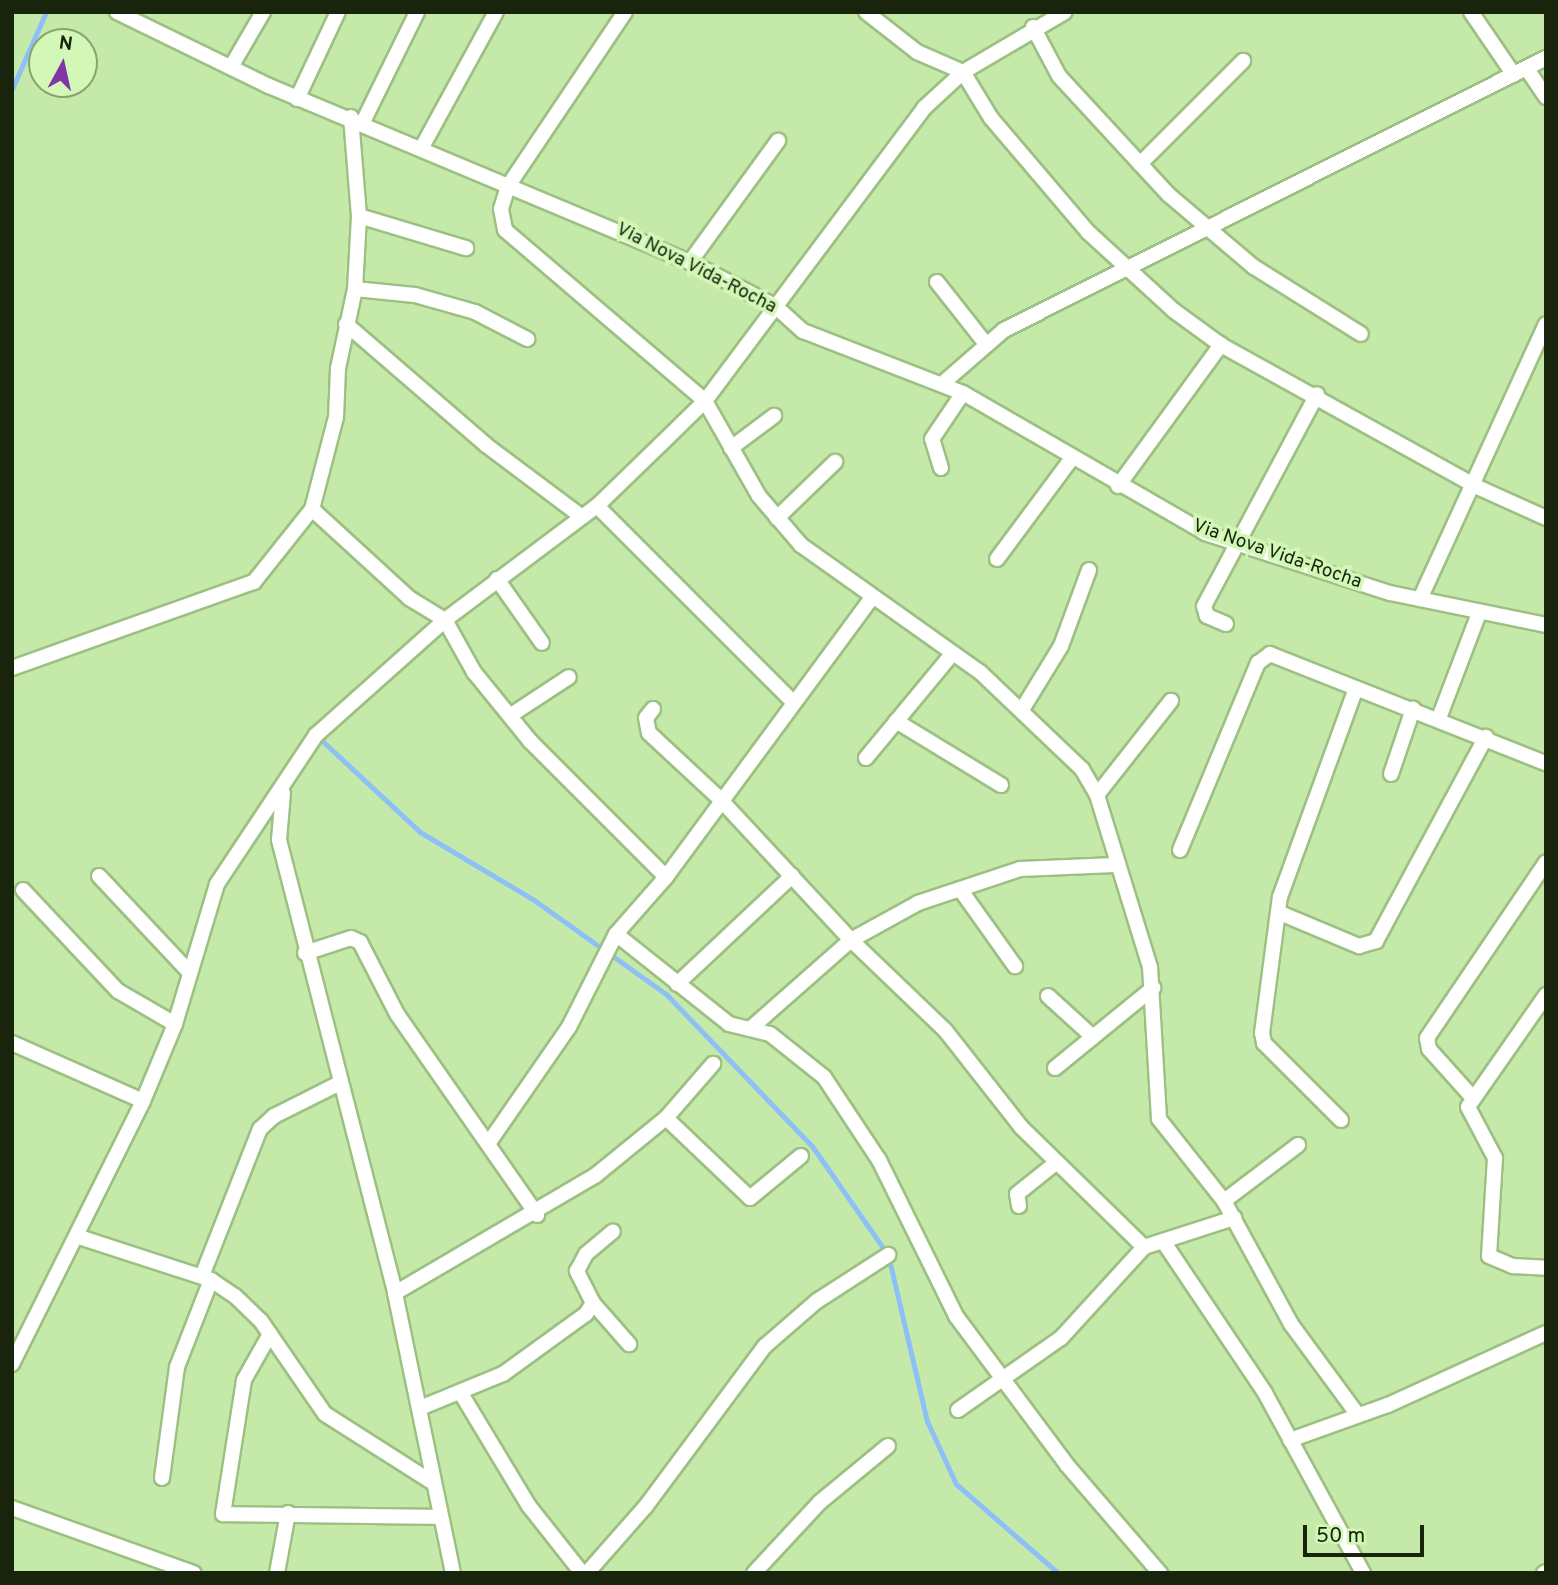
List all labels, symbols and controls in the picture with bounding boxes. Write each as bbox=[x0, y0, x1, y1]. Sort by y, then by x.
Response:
north arrow bbox=[28, 28, 98, 98]
text: N bbox=[57, 31, 74, 57]
street label: Via Nova Vida-Rocha bbox=[611, 218, 781, 320]
street label: Via Nova Vida-Rocha bbox=[1189, 515, 1365, 595]
scale bar bbox=[1306, 1512, 1427, 1556]
text: 50 m bbox=[1316, 1523, 1365, 1550]

